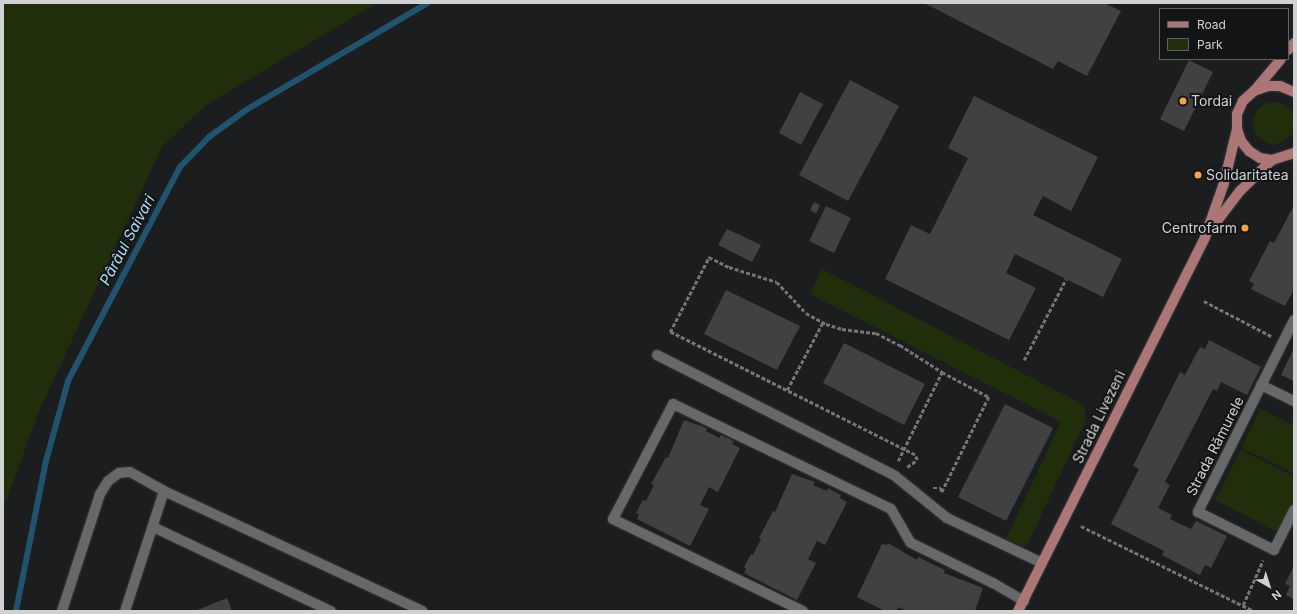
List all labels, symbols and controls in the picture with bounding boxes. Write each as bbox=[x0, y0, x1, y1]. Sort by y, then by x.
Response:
legend bbox=[1159, 8, 1289, 60]
text: Road bbox=[1197, 17, 1226, 32]
text: Park bbox=[1197, 37, 1223, 52]
place label: Tordai bbox=[1191, 93, 1232, 109]
marker: Tordai bbox=[1178, 96, 1188, 106]
place label: Solidaritatea bbox=[1206, 167, 1289, 183]
marker: Solidaritatea bbox=[1193, 170, 1203, 180]
water label: Pârâul Saivari bbox=[96, 192, 158, 288]
place label: Centrofarm bbox=[1162, 220, 1237, 236]
marker: Centrofarm bbox=[1240, 223, 1250, 233]
street label: Strada Livezeni bbox=[1069, 368, 1129, 466]
street label: Strada Rămurele bbox=[1183, 394, 1247, 498]
north arrow bbox=[1249, 566, 1289, 606]
text: N bbox=[1269, 587, 1284, 603]

